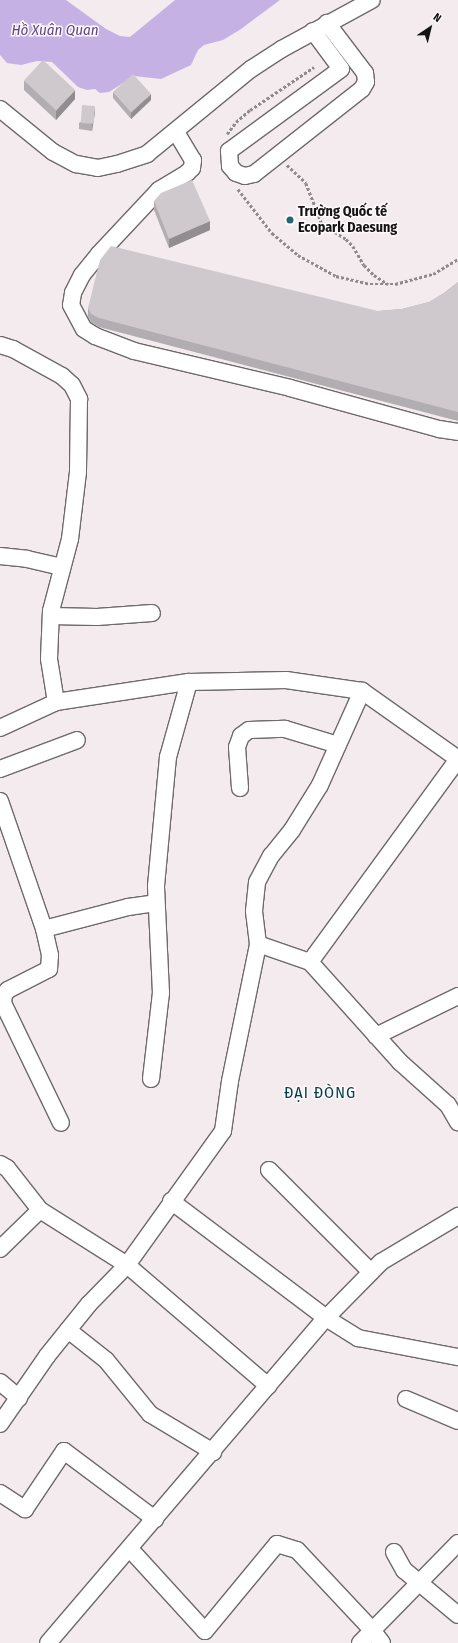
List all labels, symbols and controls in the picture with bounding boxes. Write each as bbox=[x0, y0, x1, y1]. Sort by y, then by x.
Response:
north arrow bbox=[410, 8, 450, 48]
text: N bbox=[431, 11, 444, 25]
water label: Hồ Xuân Quan bbox=[11, 22, 99, 40]
place label: Trường Quốc tế Ecopark Daesung bbox=[298, 204, 397, 236]
marker: Trường Quốc tế Ecopark Daesung bbox=[285, 215, 295, 225]
district label: ĐẠI ĐÒNG bbox=[284, 1083, 356, 1103]

